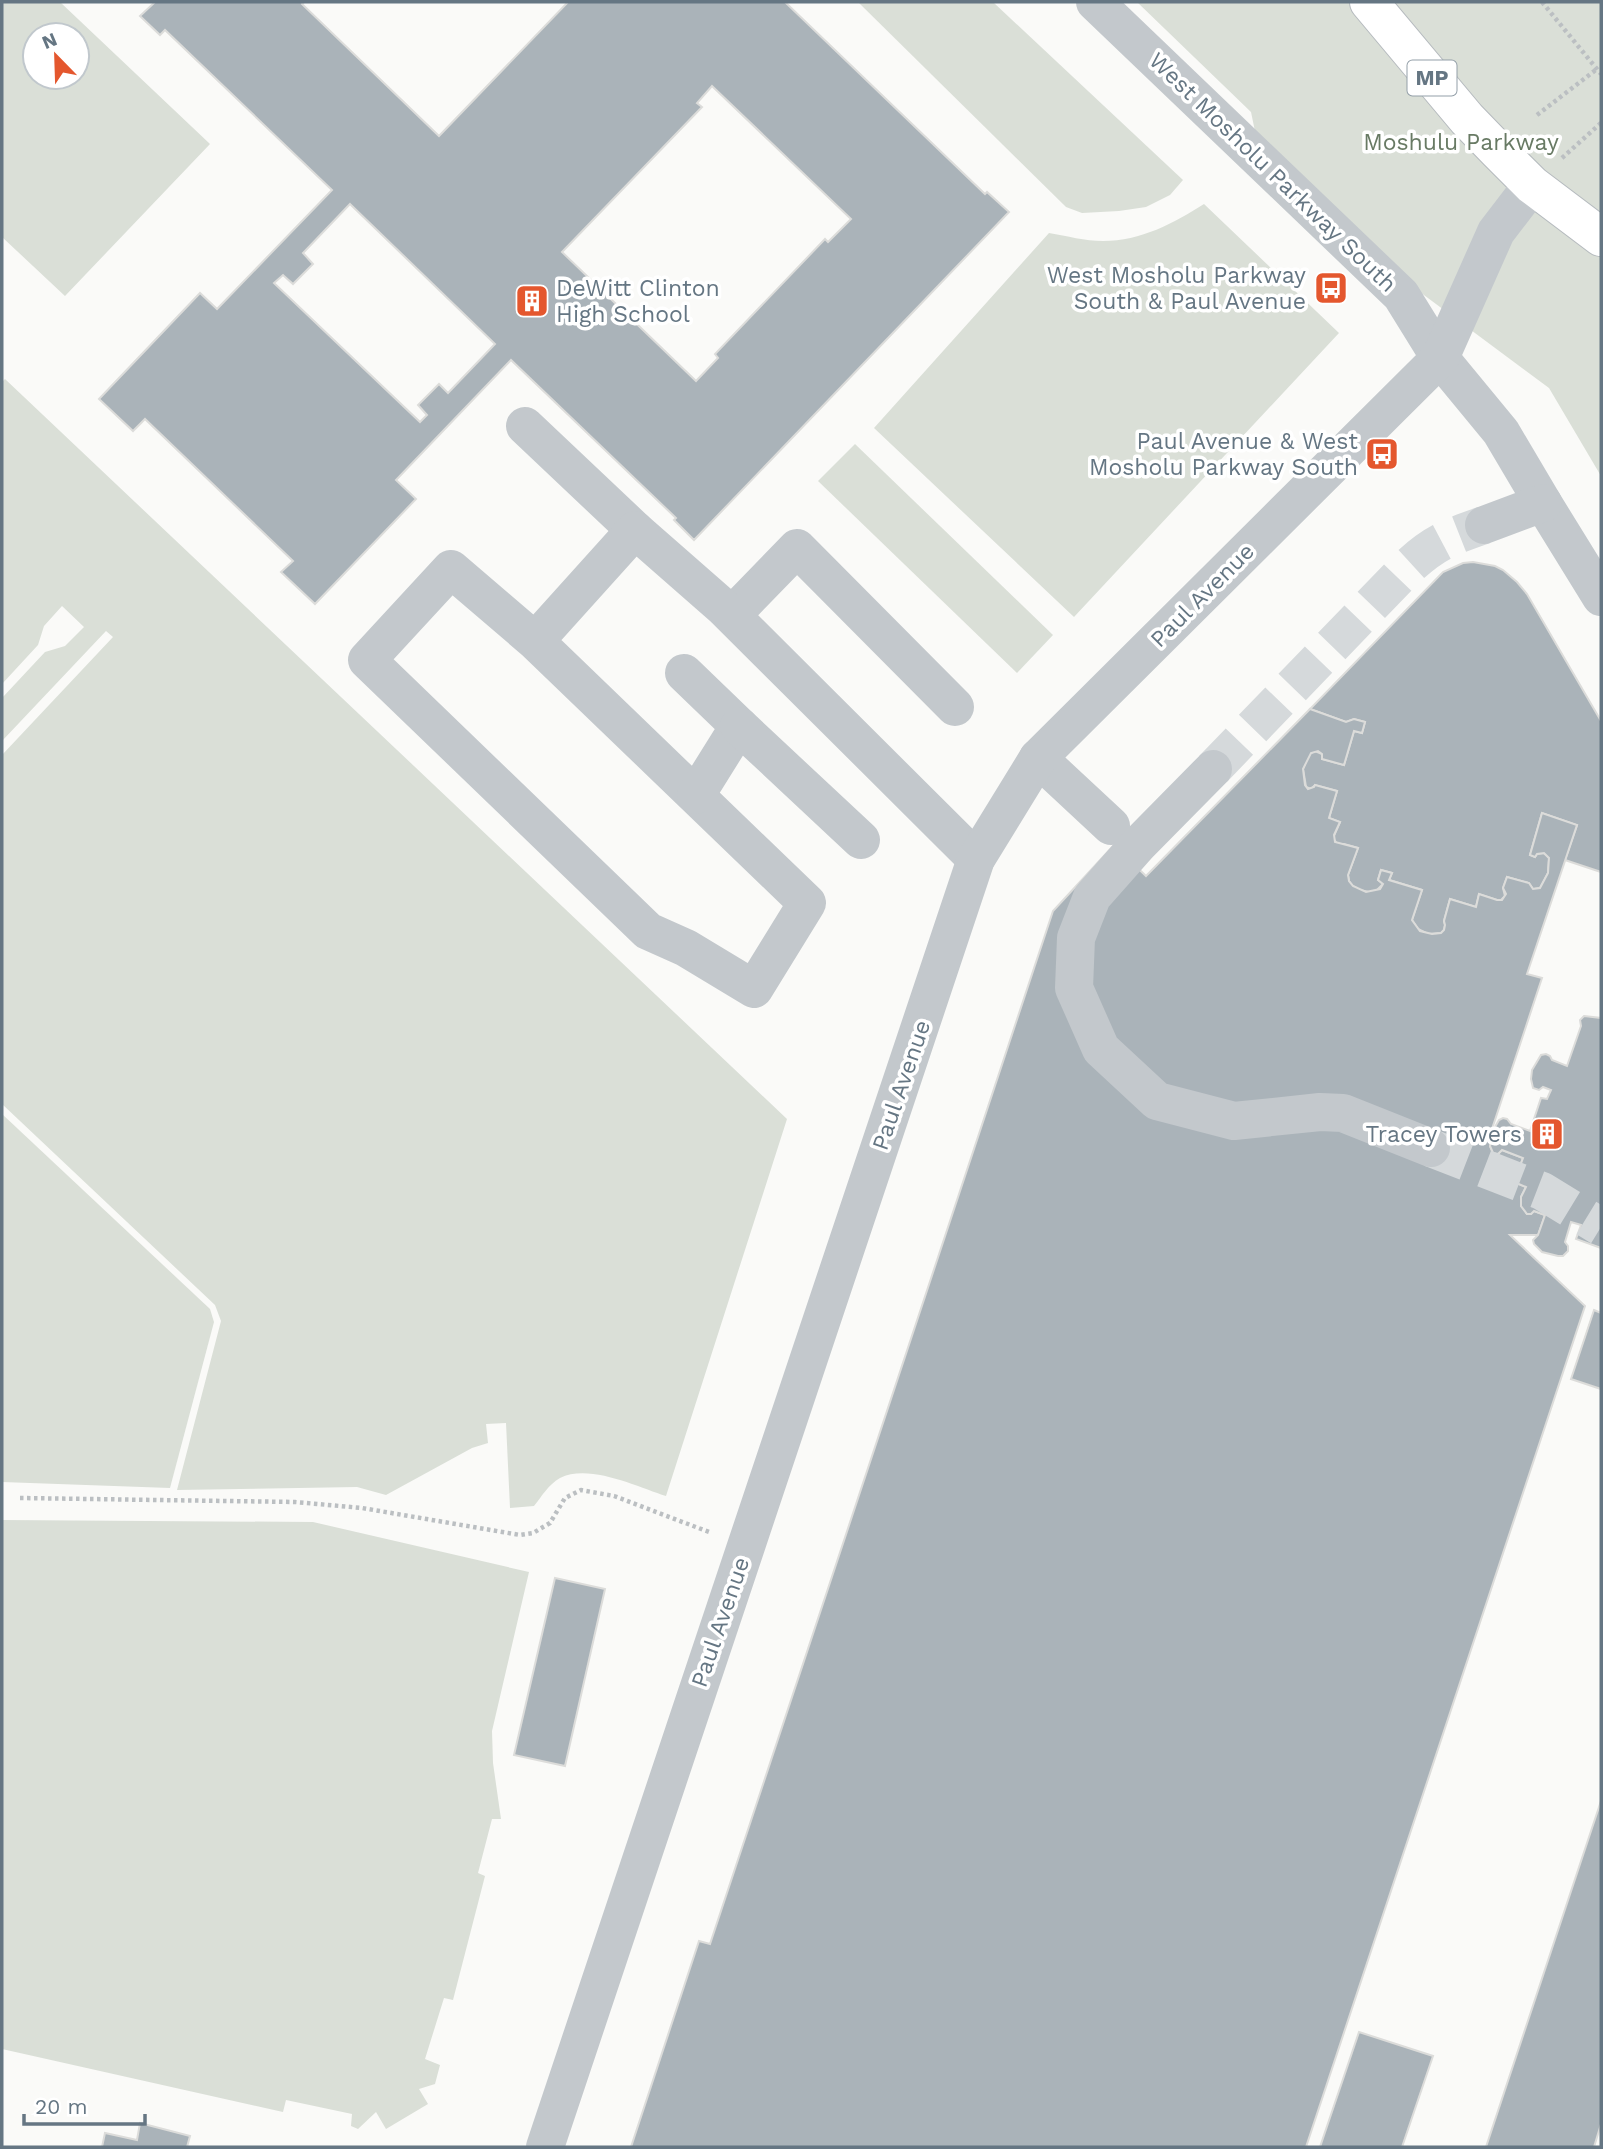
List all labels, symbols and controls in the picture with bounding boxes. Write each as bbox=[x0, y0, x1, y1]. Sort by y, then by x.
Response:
north arrow bbox=[21, 21, 91, 91]
text: N bbox=[39, 27, 61, 54]
street label: West Mosholu Parkway South bbox=[1143, 47, 1402, 298]
road number: MP bbox=[1408, 60, 1456, 96]
park label: Moshulu Parkway bbox=[1363, 129, 1559, 156]
place label: West Mosholu Parkway South & Paul Avenue bbox=[1047, 262, 1306, 315]
bus stop icon: West Mosholu Parkway South & Paul Avenue bbox=[1312, 269, 1350, 307]
place label: DeWitt Clinton High School bbox=[556, 275, 720, 328]
building icon: DeWitt Clinton High School bbox=[513, 282, 551, 320]
place label: Paul Avenue & West Mosholu Parkway South bbox=[1089, 428, 1358, 481]
bus stop icon: Paul Avenue & West Mosholu Parkway South bbox=[1363, 435, 1401, 473]
street label: Paul Avenue bbox=[1145, 538, 1260, 653]
street label: Paul Avenue bbox=[867, 1017, 936, 1154]
building icon: Tracey Towers bbox=[1528, 1115, 1566, 1153]
place label: Tracey Towers bbox=[1366, 1121, 1522, 1148]
street label: Paul Avenue bbox=[686, 1554, 755, 1691]
scale bar bbox=[24, 2082, 145, 2126]
text: 20 m bbox=[35, 2094, 87, 2119]

